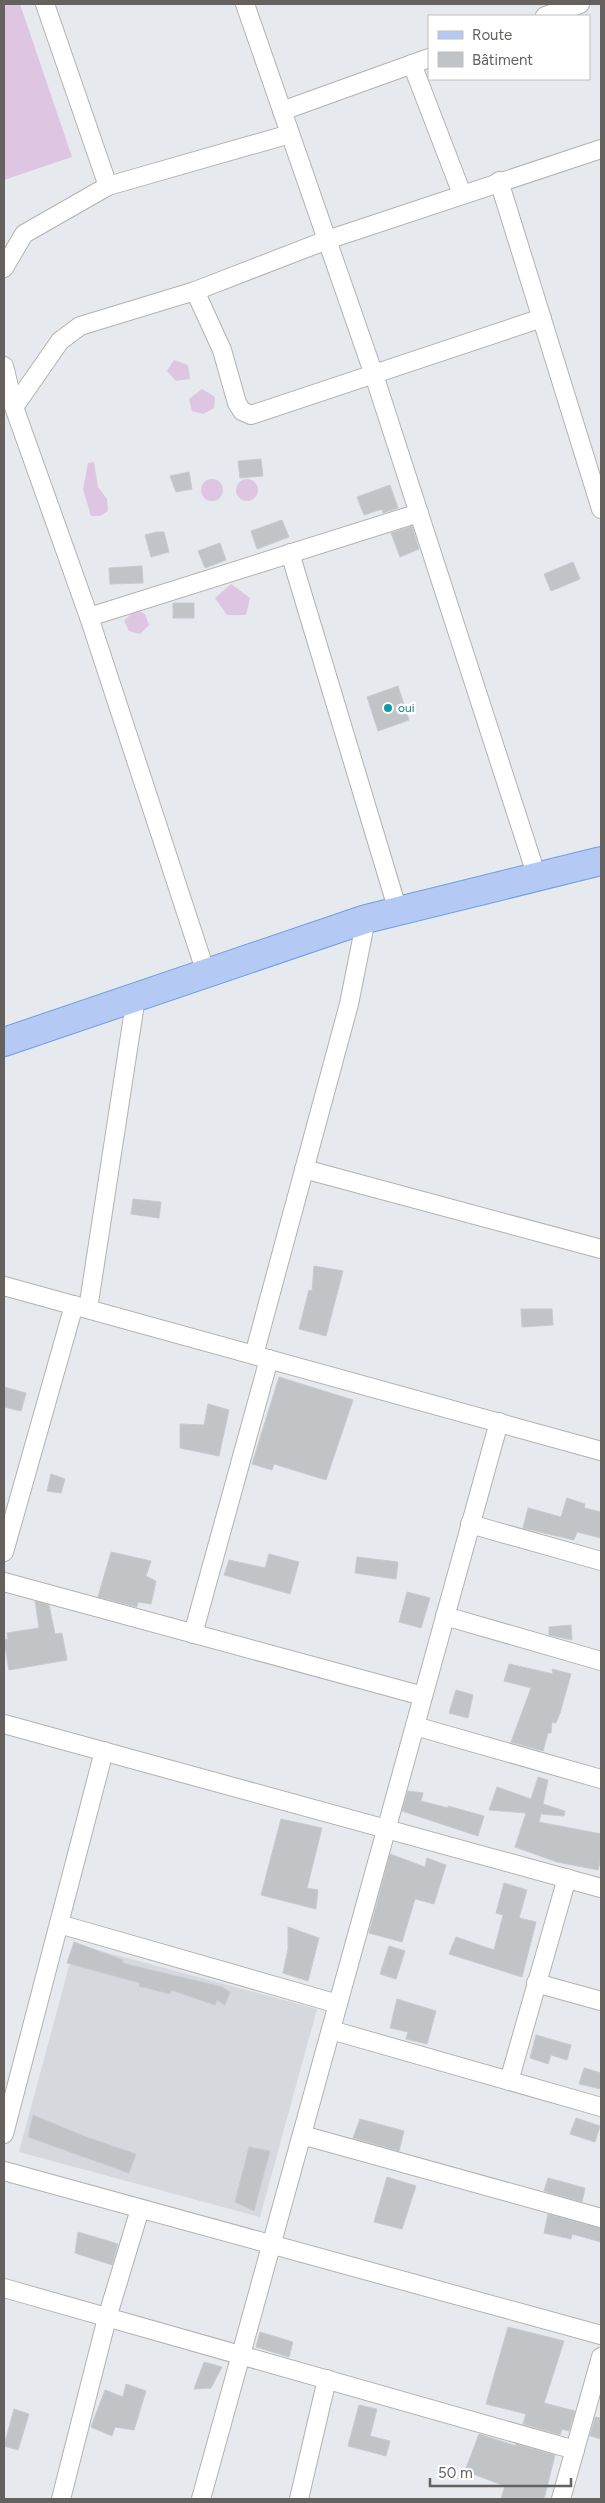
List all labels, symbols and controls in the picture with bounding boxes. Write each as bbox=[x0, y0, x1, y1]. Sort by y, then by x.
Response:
legend bbox=[428, 15, 590, 80]
text: Route bbox=[472, 26, 512, 44]
text: Bâtiment bbox=[472, 51, 533, 69]
place label: oui bbox=[398, 701, 414, 715]
marker: oui bbox=[382, 702, 394, 714]
scale bar bbox=[430, 2456, 571, 2488]
text: 50 m bbox=[438, 2464, 473, 2482]

